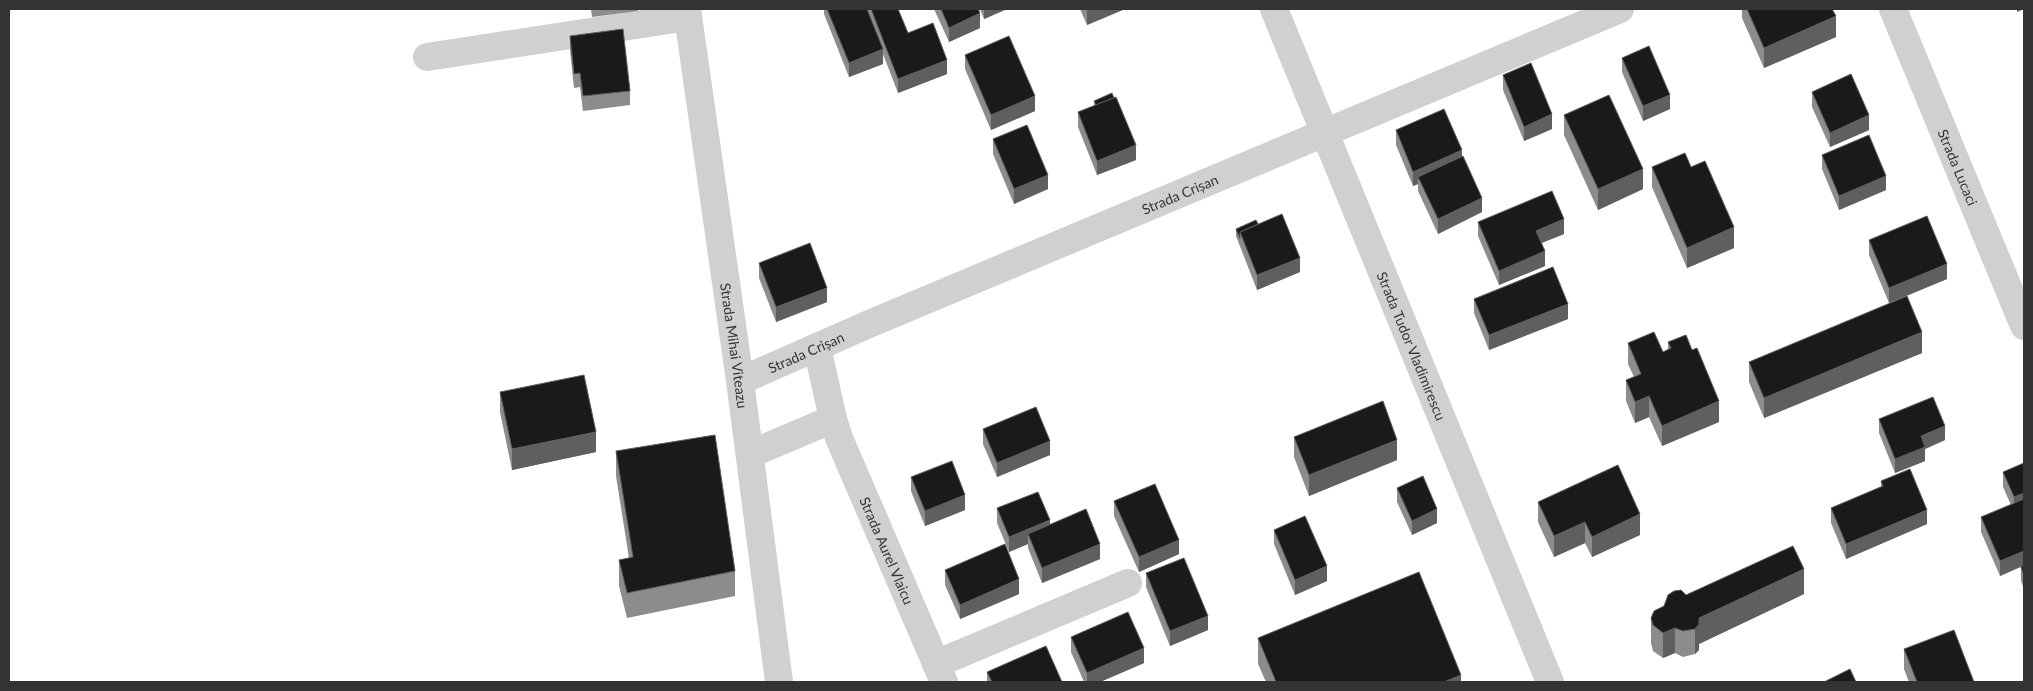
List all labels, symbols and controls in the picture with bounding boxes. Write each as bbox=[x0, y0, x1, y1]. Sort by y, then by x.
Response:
street label: Strada Lucaci bbox=[1935, 126, 1982, 208]
street label: Strada Crișan bbox=[1139, 170, 1221, 217]
street label: Strada Tudor Vladimirescu bbox=[1374, 269, 1450, 423]
street label: Strada Mihai Viteazu bbox=[718, 282, 752, 409]
street label: Strada Crișan bbox=[765, 328, 846, 376]
street label: Strada Aurel Vlaicu bbox=[857, 494, 918, 607]

